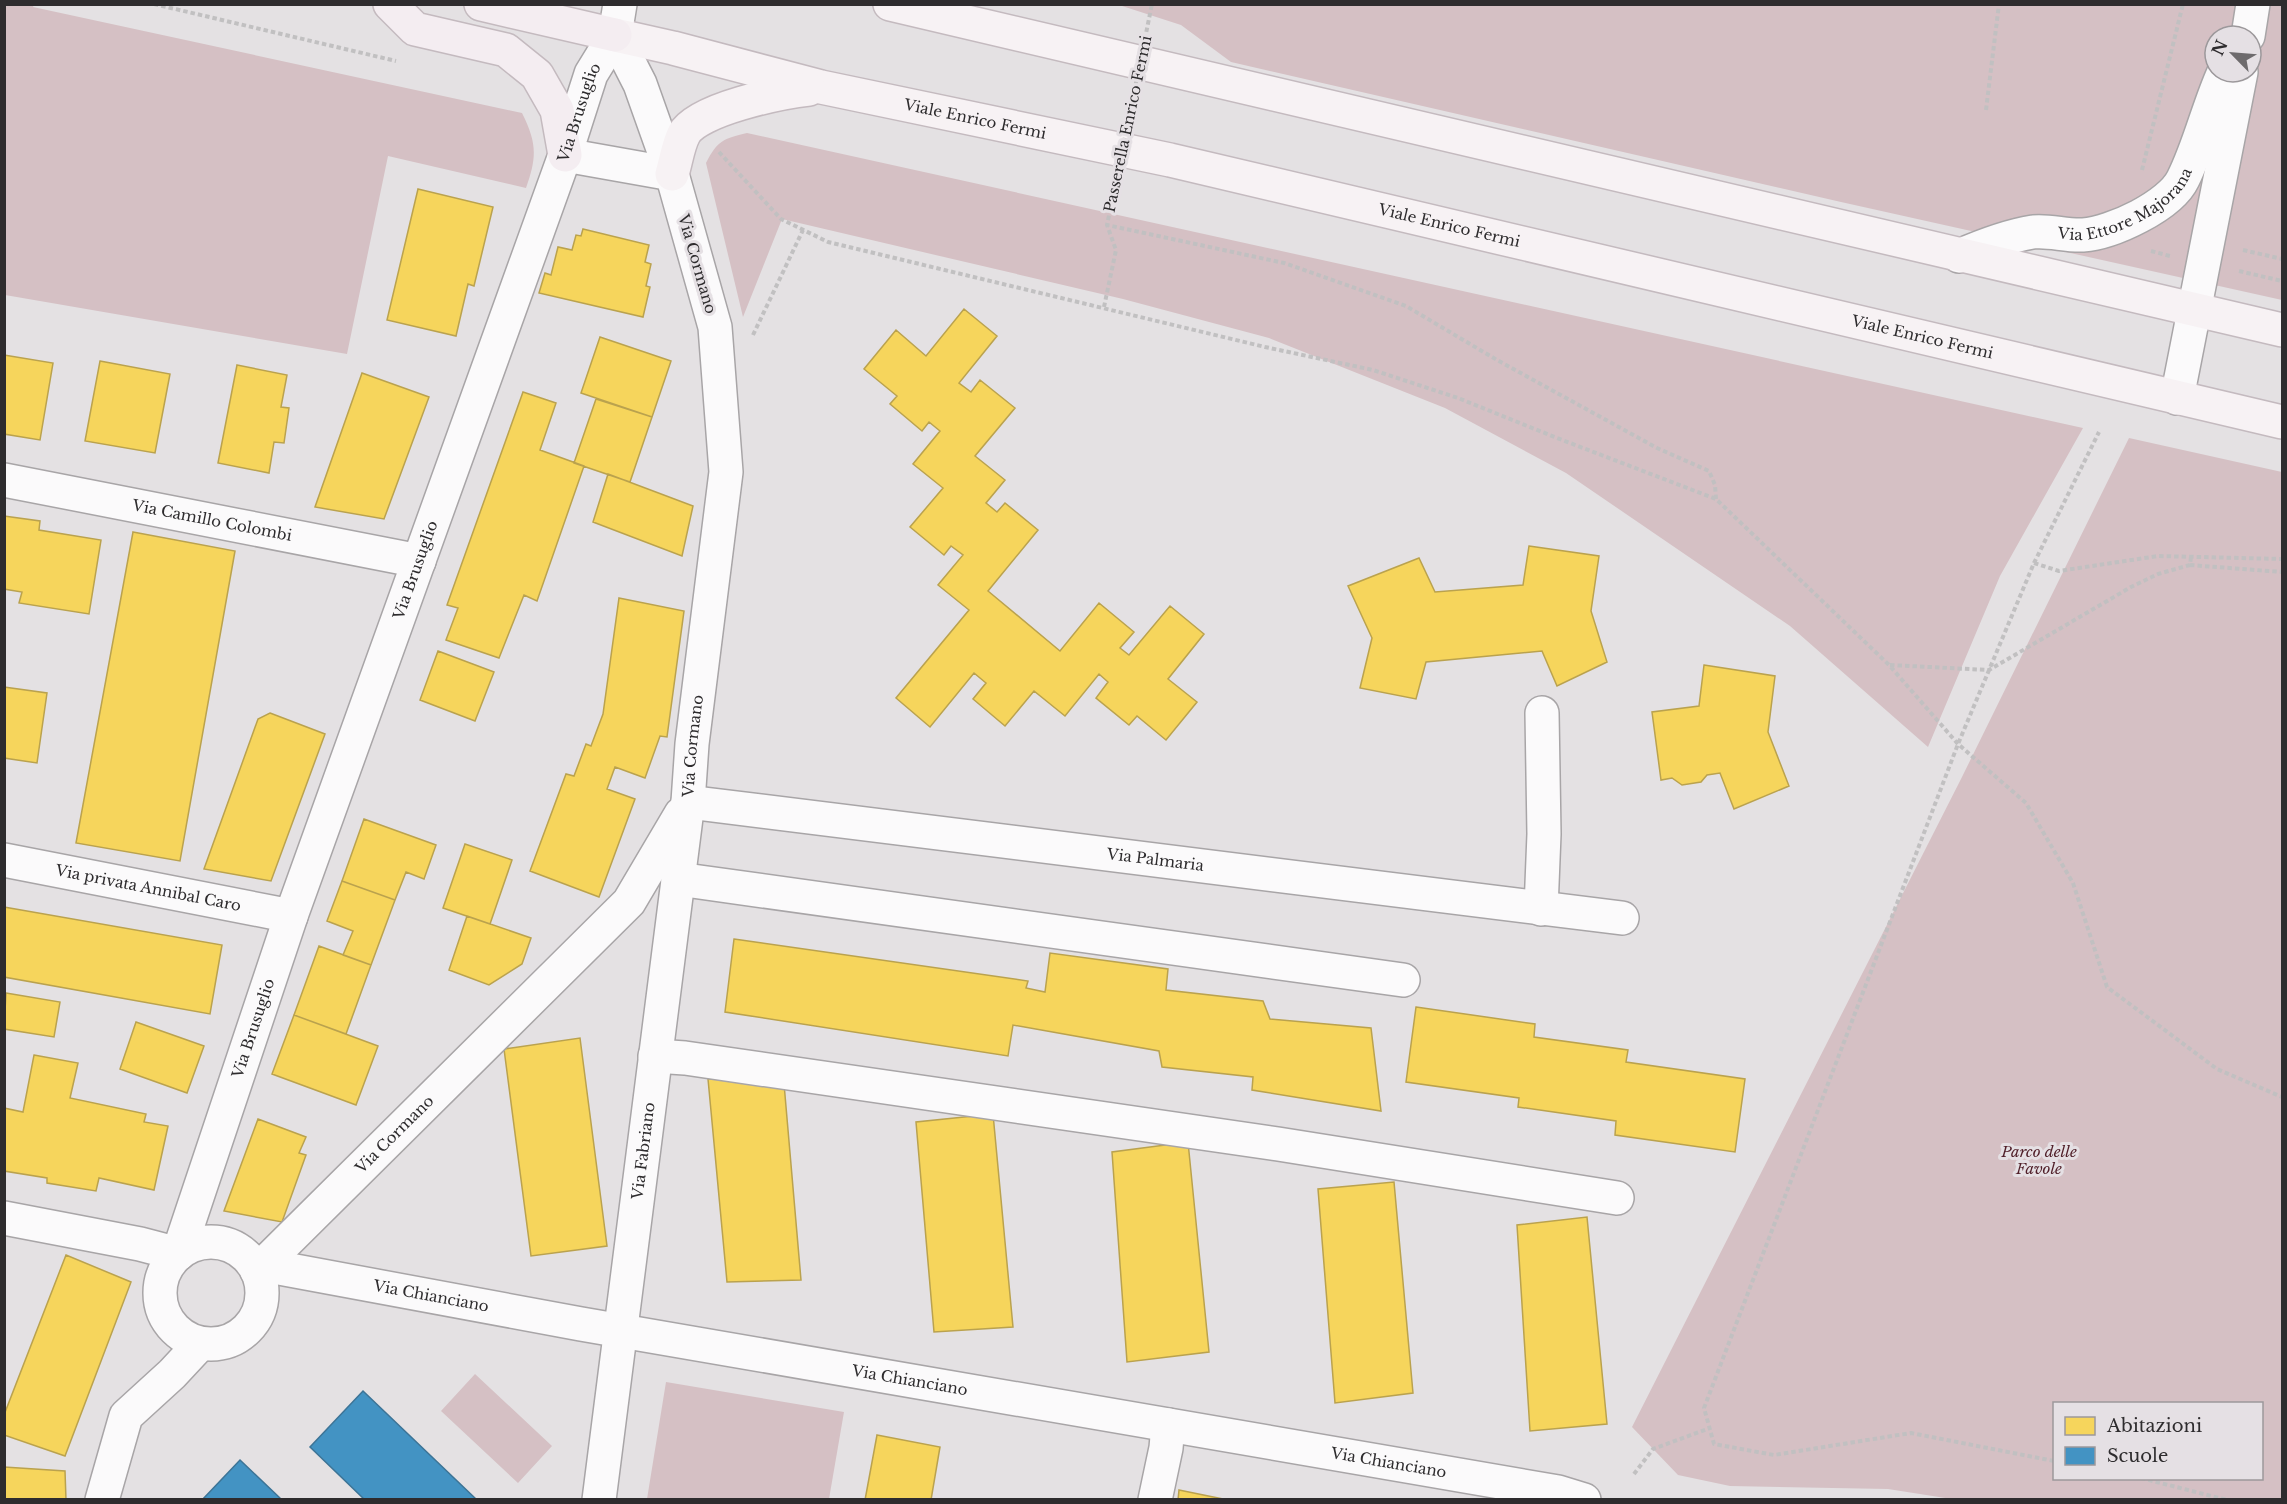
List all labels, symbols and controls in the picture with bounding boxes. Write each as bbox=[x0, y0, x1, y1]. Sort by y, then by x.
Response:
north arrow bbox=[2203, 24, 2263, 84]
street label: Passerella Enrico Fermi bbox=[1099, 34, 1156, 214]
text: N bbox=[2207, 37, 2232, 59]
street label: Via Brusuglio bbox=[553, 59, 605, 166]
street label: Viale Enrico Fermi bbox=[901, 94, 1048, 143]
street label: Via Ettore Majorana bbox=[2056, 164, 2196, 244]
street label: Viale Enrico Fermi bbox=[1376, 199, 1522, 251]
street label: Via Cormano bbox=[674, 211, 721, 316]
street label: Viale Enrico Fermi bbox=[1849, 311, 1995, 363]
street label: Via Camillo Colombi bbox=[130, 495, 294, 545]
street label: Via Brusuglio bbox=[388, 518, 442, 623]
street label: Via Cormano bbox=[678, 693, 707, 799]
street label: Via Palmaria bbox=[1105, 844, 1206, 875]
street label: Via privata Annibal Caro bbox=[53, 860, 243, 915]
street label: Via Brusuglio bbox=[227, 976, 278, 1081]
street label: Via Cormano bbox=[350, 1091, 438, 1178]
street label: Via Fabriano bbox=[627, 1101, 659, 1201]
park label: Parco delle Favole bbox=[2000, 1142, 2077, 1178]
street label: Via Chianciano bbox=[371, 1276, 491, 1316]
street label: Via Chianciano bbox=[850, 1361, 969, 1399]
legend bbox=[2053, 1402, 2263, 1480]
text: Abitazioni bbox=[2106, 1415, 2202, 1437]
street label: Via Chianciano bbox=[1329, 1443, 1448, 1482]
text: Scuole bbox=[2107, 1445, 2168, 1467]

